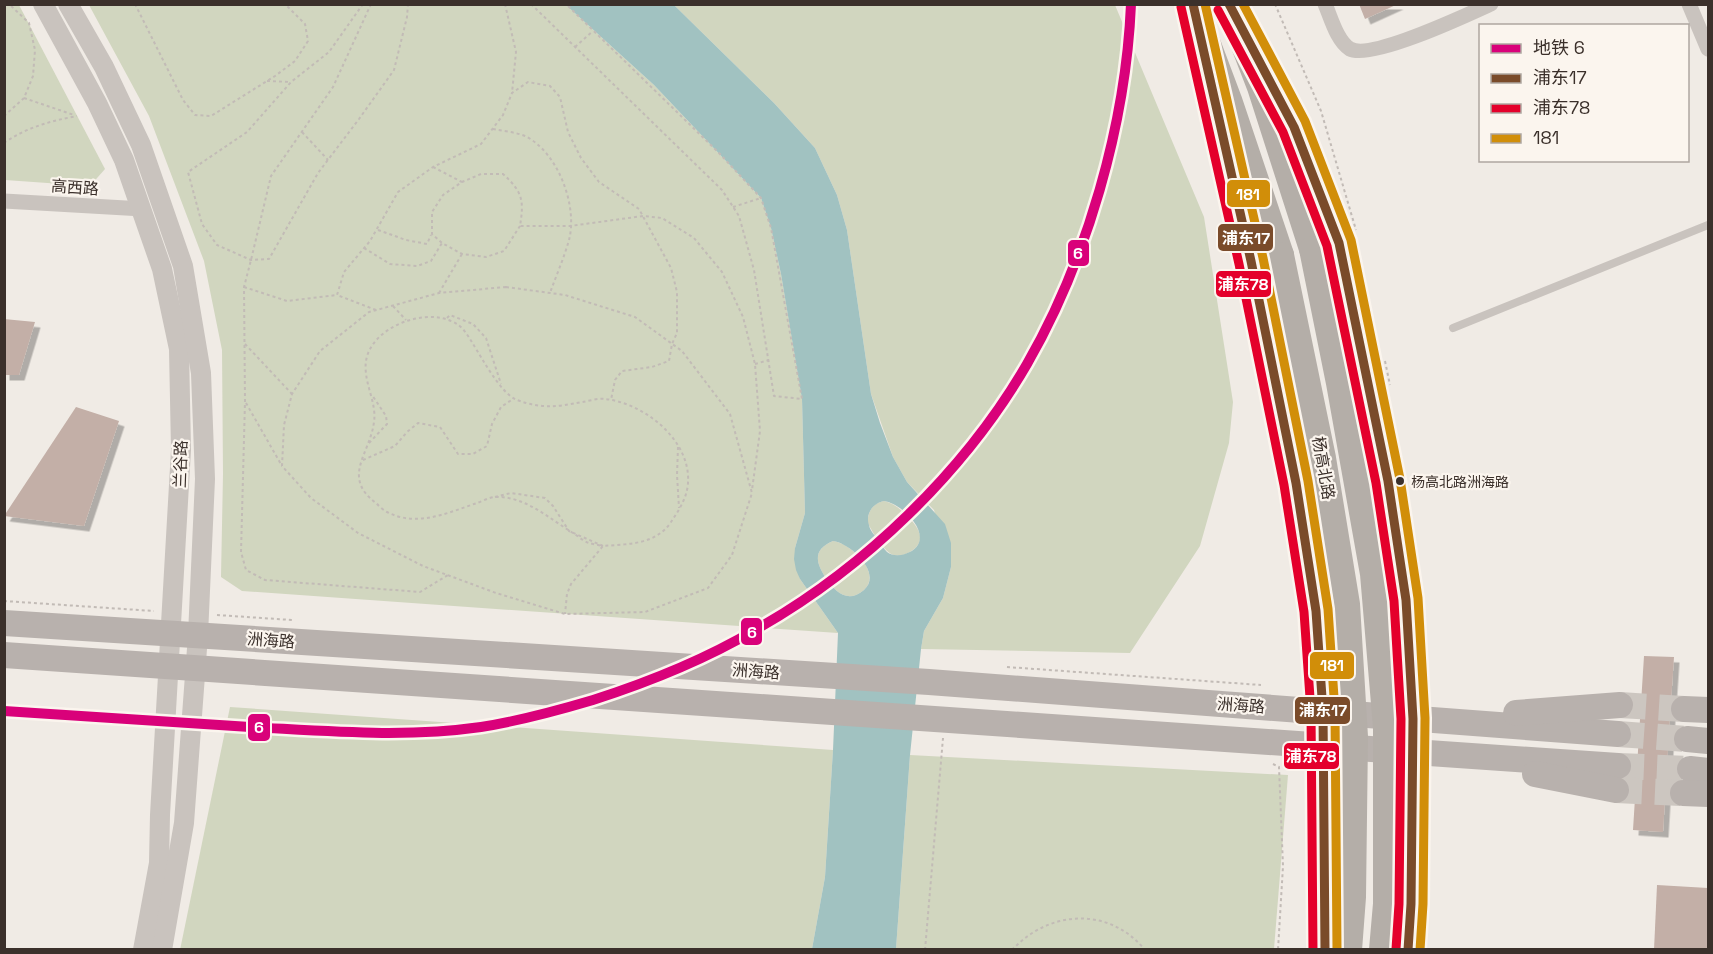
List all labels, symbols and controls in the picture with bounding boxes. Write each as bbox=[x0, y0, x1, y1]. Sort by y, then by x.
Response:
legend bbox=[1479, 24, 1689, 162]
text: 地铁 6 bbox=[1533, 36, 1585, 59]
text: 浦东17 bbox=[1533, 66, 1587, 89]
text: 浦东78 bbox=[1533, 96, 1590, 119]
text: 181 bbox=[1533, 126, 1559, 149]
street label: 高西路 bbox=[50, 175, 100, 200]
line badge: 181 bbox=[1226, 179, 1271, 208]
text: 181 bbox=[1236, 184, 1260, 205]
line badge: 浦东17 bbox=[1217, 223, 1274, 252]
text: 浦东17 bbox=[1222, 228, 1270, 249]
line badge: 6 bbox=[1067, 239, 1090, 267]
text: 6 bbox=[1073, 243, 1083, 264]
line badge: 浦东78 bbox=[1215, 270, 1272, 298]
text: 浦东78 bbox=[1218, 274, 1269, 295]
street label: 杨高北路 bbox=[1308, 435, 1339, 501]
street label: 兰谷路 bbox=[169, 440, 192, 488]
place label: 杨高北路洲海路 bbox=[1411, 473, 1509, 491]
marker: 杨高北路洲海路 bbox=[1394, 475, 1406, 487]
line badge: 6 bbox=[740, 617, 763, 646]
text: 6 bbox=[747, 622, 757, 643]
street label: 洲海路 bbox=[246, 628, 296, 653]
line badge: 181 bbox=[1309, 651, 1355, 680]
text: 181 bbox=[1320, 655, 1344, 676]
street label: 洲海路 bbox=[731, 659, 781, 684]
street label: 洲海路 bbox=[1216, 693, 1266, 718]
line badge: 浦东17 bbox=[1294, 696, 1351, 725]
text: 浦东17 bbox=[1299, 700, 1347, 721]
line badge: 6 bbox=[247, 713, 271, 742]
text: 6 bbox=[254, 717, 264, 738]
line badge: 浦东78 bbox=[1283, 742, 1340, 770]
text: 浦东78 bbox=[1286, 746, 1337, 767]

